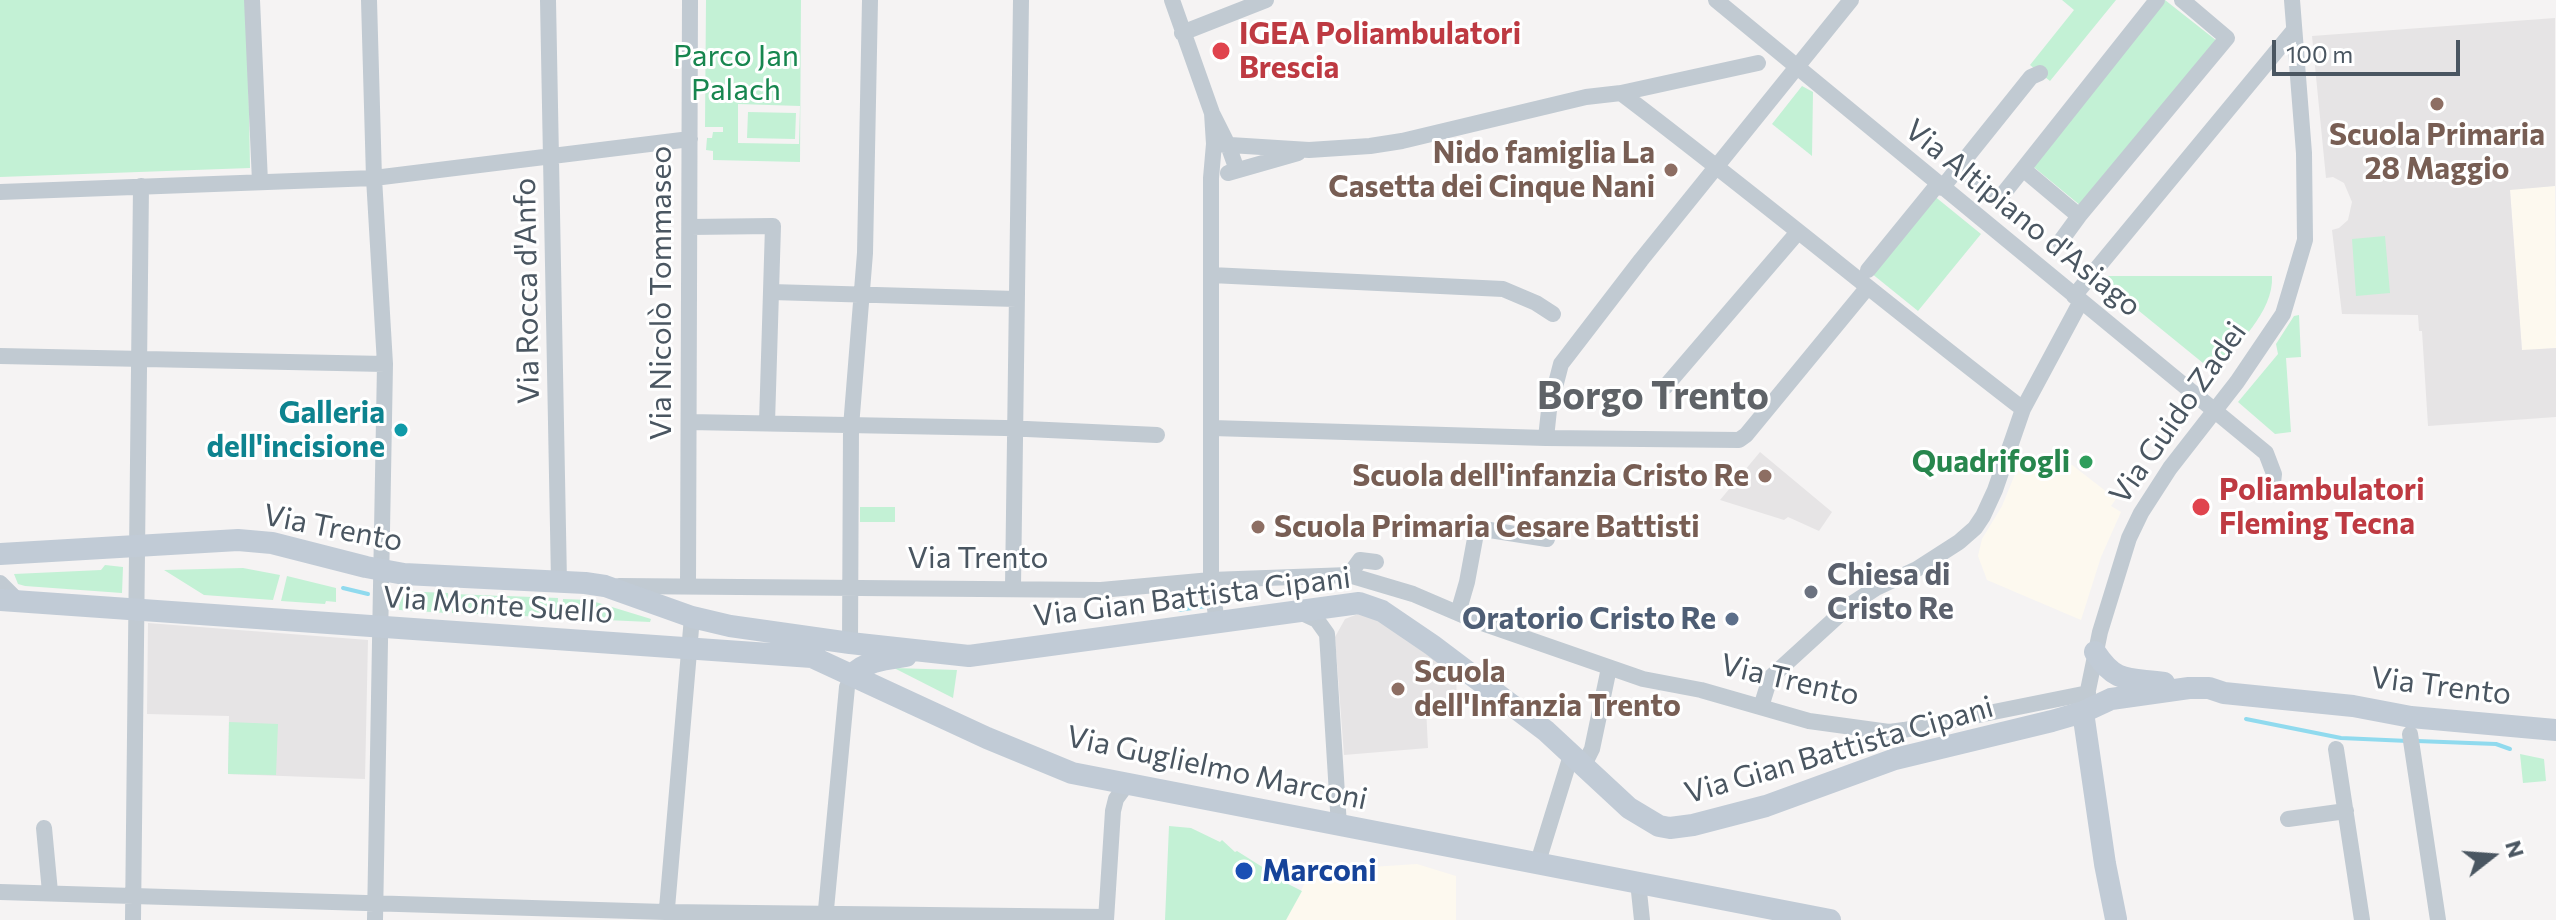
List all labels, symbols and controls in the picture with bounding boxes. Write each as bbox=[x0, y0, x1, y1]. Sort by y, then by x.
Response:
place label: IGEA Poliambulatori Brescia bbox=[1239, 16, 1521, 86]
scale bar bbox=[2276, 24, 2464, 74]
park label: Parco Jan Palach bbox=[673, 38, 799, 108]
text: 100 m bbox=[2286, 39, 2353, 68]
marker: IGEA Poliambulatori Brescia bbox=[1210, 40, 1232, 62]
marker: Scuola Primaria 28 Maggio bbox=[2428, 95, 2446, 113]
street label: Via Altipiano d'Asiago bbox=[1898, 112, 2148, 324]
place label: Scuola Primaria 28 Maggio bbox=[2329, 117, 2545, 188]
place label: Nido famiglia La Casetta dei Cinque Nani bbox=[1328, 135, 1655, 206]
street label: Via Nicolò Tommaseo bbox=[643, 146, 679, 440]
marker: Nido famiglia La Casetta dei Cinque Nani bbox=[1662, 161, 1680, 179]
street label: Via Rocca d'Anfo bbox=[507, 177, 547, 405]
street label: Via Guido Zadei bbox=[2102, 315, 2254, 511]
district label: Borgo Trento bbox=[1537, 373, 1769, 419]
place label: Galleria dell'incisione bbox=[207, 395, 385, 466]
marker: Galleria dell'incisione bbox=[392, 421, 410, 439]
place label: Quadrifogli bbox=[1912, 444, 2070, 480]
marker: Quadrifogli bbox=[2077, 453, 2095, 471]
place label: Scuola dell'infanzia Cristo Re bbox=[1352, 458, 1749, 494]
marker: Scuola dell'infanzia Cristo Re bbox=[1756, 467, 1774, 485]
place label: Poliambulatori Fleming Tecna bbox=[2219, 472, 2425, 542]
marker: Poliambulatori Fleming Tecna bbox=[2190, 496, 2212, 518]
street label: Via Trento bbox=[260, 497, 406, 559]
place label: Scuola Primaria Cesare Battisti bbox=[1274, 509, 1700, 545]
marker: Scuola Primaria Cesare Battisti bbox=[1249, 518, 1267, 536]
street label: Via Trento bbox=[908, 540, 1048, 576]
place label: Chiesa di Cristo Re bbox=[1827, 557, 1954, 628]
street label: Via Gian Battista Cipani bbox=[1031, 560, 1353, 634]
street label: Via Monte Suello bbox=[382, 579, 614, 631]
marker: Chiesa di Cristo Re bbox=[1802, 583, 1820, 601]
place label: Oratorio Cristo Re bbox=[1462, 601, 1716, 637]
marker: Oratorio Cristo Re bbox=[1723, 610, 1741, 628]
street label: Via Trento bbox=[1717, 647, 1863, 713]
place label: Scuola dell'Infanzia Trento bbox=[1414, 654, 1681, 724]
street label: Via Trento bbox=[2369, 660, 2513, 712]
marker: Scuola dell'Infanzia Trento bbox=[1389, 680, 1407, 698]
street label: Via Gian Battista Cipani bbox=[1681, 689, 1997, 811]
street label: Via Guglielmo Marconi bbox=[1063, 719, 1371, 817]
north arrow bbox=[2452, 816, 2532, 896]
text: N bbox=[2500, 837, 2531, 861]
place label: Marconi bbox=[1262, 853, 1377, 889]
marker: Marconi bbox=[1233, 860, 1255, 882]

